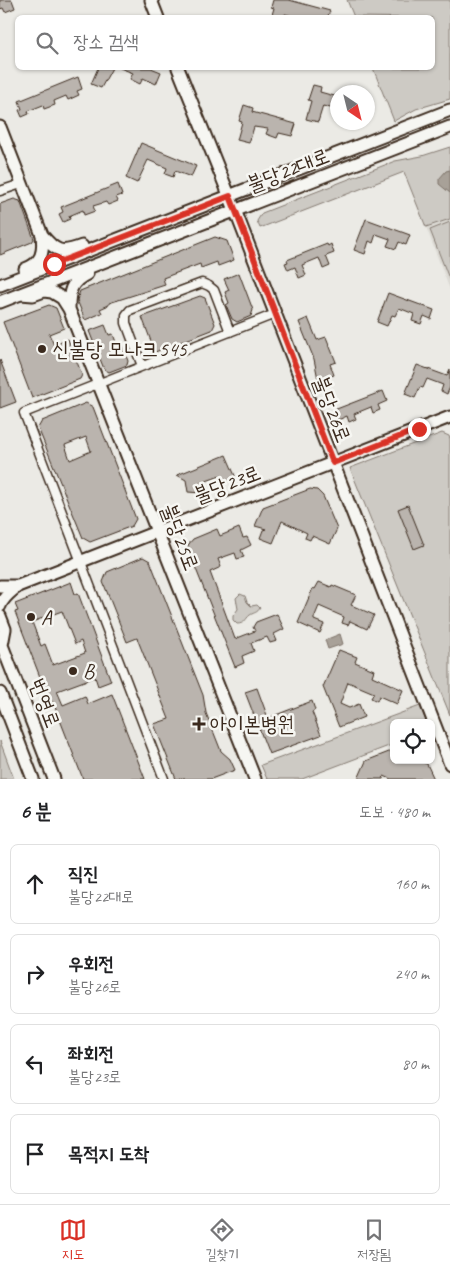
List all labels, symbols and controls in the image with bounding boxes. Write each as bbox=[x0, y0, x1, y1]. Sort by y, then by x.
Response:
search box bbox=[15, 15, 435, 70]
icon: search bbox=[33, 29, 61, 57]
text: 장소 검색 bbox=[73, 30, 139, 54]
north arrow bbox=[330, 85, 375, 130]
street label: 불당22대로 bbox=[243, 142, 333, 198]
route start bbox=[43, 253, 66, 276]
place label: 신불당 모나크545 bbox=[52, 336, 188, 362]
marker: 신불당 모나크545 bbox=[36, 343, 48, 355]
street label: 불당26로 bbox=[307, 372, 357, 446]
route end bbox=[408, 418, 431, 441]
street label: 불당23로 bbox=[190, 459, 264, 509]
street label: 불당25로 bbox=[155, 500, 205, 574]
place label: A bbox=[41, 604, 53, 630]
marker: A bbox=[25, 611, 37, 623]
place label: B bbox=[83, 658, 96, 684]
marker: B bbox=[67, 665, 79, 677]
street label: 번영로 bbox=[24, 675, 66, 731]
place label: 아이본병원 bbox=[210, 711, 295, 737]
marker: 아이본병원 bbox=[192, 717, 206, 731]
map controls bbox=[390, 719, 435, 764]
button: locate bbox=[390, 719, 435, 764]
text: 6 분 bbox=[20, 798, 52, 824]
text: 도보 · 480 m bbox=[359, 802, 430, 822]
text: 직진 bbox=[68, 862, 99, 886]
icon: ahead bbox=[21, 870, 49, 898]
text: 160 m bbox=[395, 874, 429, 894]
text: 불당22대로 bbox=[68, 887, 134, 907]
text: 우회전 bbox=[68, 952, 114, 976]
icon: right bbox=[21, 960, 49, 988]
text: 240 m bbox=[395, 964, 429, 984]
text: 불당26로 bbox=[68, 977, 121, 997]
text: 좌회전 bbox=[68, 1042, 114, 1066]
icon: left bbox=[21, 1050, 49, 1078]
text: 80 m bbox=[402, 1054, 429, 1074]
text: 불당23로 bbox=[68, 1067, 121, 1087]
icon: arrive bbox=[21, 1140, 49, 1168]
text: 목적지 도착 bbox=[68, 1142, 149, 1166]
tab: 지도 bbox=[59, 1216, 87, 1264]
tab: 길찾기 bbox=[205, 1216, 239, 1264]
tab: 저장됨 bbox=[357, 1216, 391, 1264]

